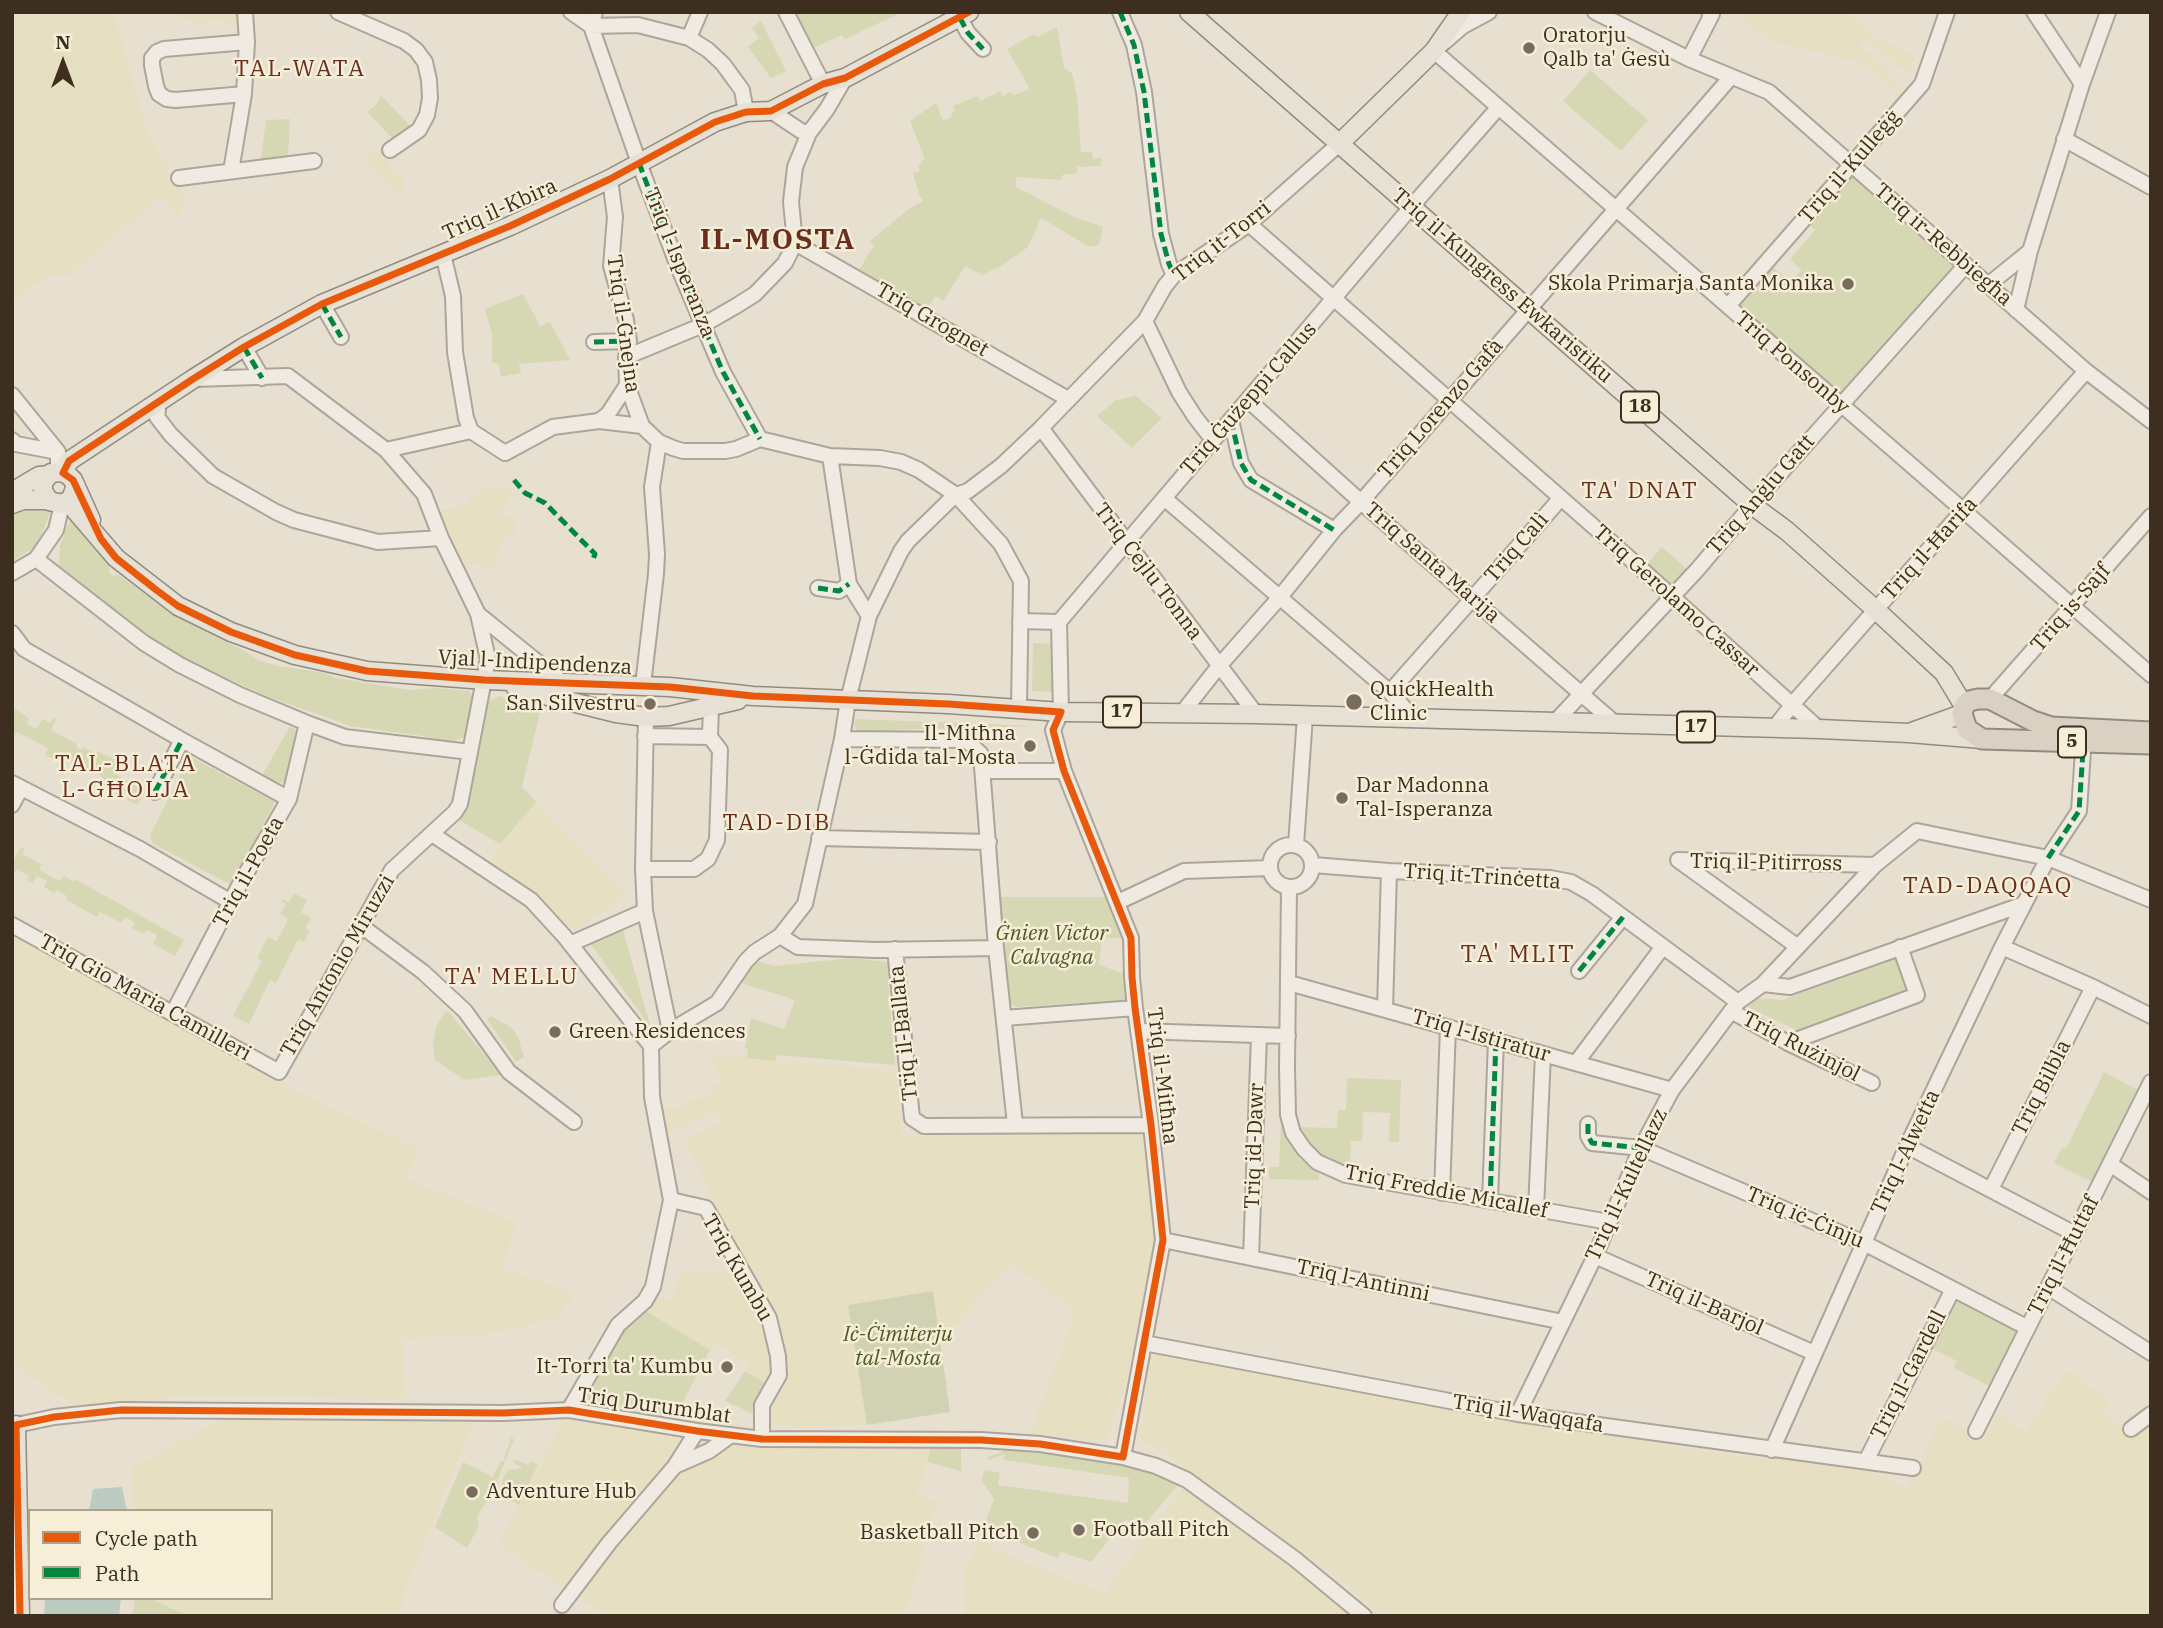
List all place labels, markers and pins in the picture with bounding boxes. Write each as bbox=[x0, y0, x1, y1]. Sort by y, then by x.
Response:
place label: Oratorju Qalb ta' Ġesù bbox=[1543, 23, 1671, 73]
marker: Oratorju Qalb ta' Ġesù bbox=[1521, 40, 1537, 56]
place label: Skola Primarja Santa Monika bbox=[1548, 271, 1834, 297]
marker: Skola Primarja Santa Monika bbox=[1840, 276, 1856, 292]
place label: QuickHealth Clinic bbox=[1370, 677, 1494, 727]
place label: San Silvestru bbox=[506, 691, 636, 717]
marker: QuickHealth Clinic bbox=[1344, 692, 1364, 712]
marker: San Silvestru bbox=[642, 696, 658, 712]
place label: Il-Mitħna l-Ġdida tal-Mosta bbox=[845, 721, 1016, 771]
marker: Il-Mitħna l-Ġdida tal-Mosta bbox=[1022, 738, 1038, 754]
place label: Dar Madonna Tal-Isperanza bbox=[1356, 773, 1493, 823]
marker: Dar Madonna Tal-Isperanza bbox=[1334, 790, 1350, 806]
place label: Green Residences bbox=[569, 1019, 746, 1045]
marker: Green Residences bbox=[547, 1024, 563, 1040]
place label: It-Torri ta' Kumbu bbox=[536, 1354, 713, 1380]
marker: It-Torri ta' Kumbu bbox=[719, 1359, 735, 1375]
place label: Adventure Hub bbox=[486, 1479, 637, 1505]
marker: Adventure Hub bbox=[464, 1484, 480, 1500]
place label: Football Pitch bbox=[1093, 1517, 1229, 1543]
place label: Basketball Pitch bbox=[860, 1520, 1019, 1546]
marker: Football Pitch bbox=[1071, 1522, 1087, 1538]
marker: Basketball Pitch bbox=[1025, 1525, 1041, 1541]

